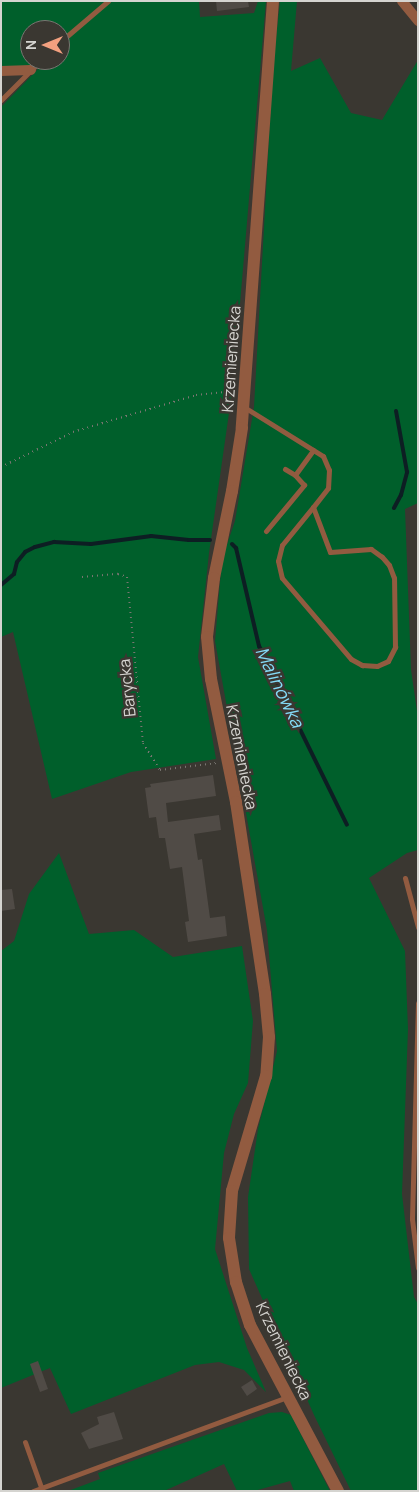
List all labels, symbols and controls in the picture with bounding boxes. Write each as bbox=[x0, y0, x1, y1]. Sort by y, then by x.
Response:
north arrow bbox=[20, 20, 70, 70]
text: N bbox=[21, 40, 40, 50]
street label: Krzemieniecka bbox=[218, 305, 244, 413]
water label: Malinówka bbox=[251, 643, 309, 731]
street label: Barycka bbox=[114, 658, 140, 718]
street label: Krzemieniecka bbox=[222, 703, 262, 811]
street label: Krzemieniecka bbox=[252, 1299, 316, 1403]

